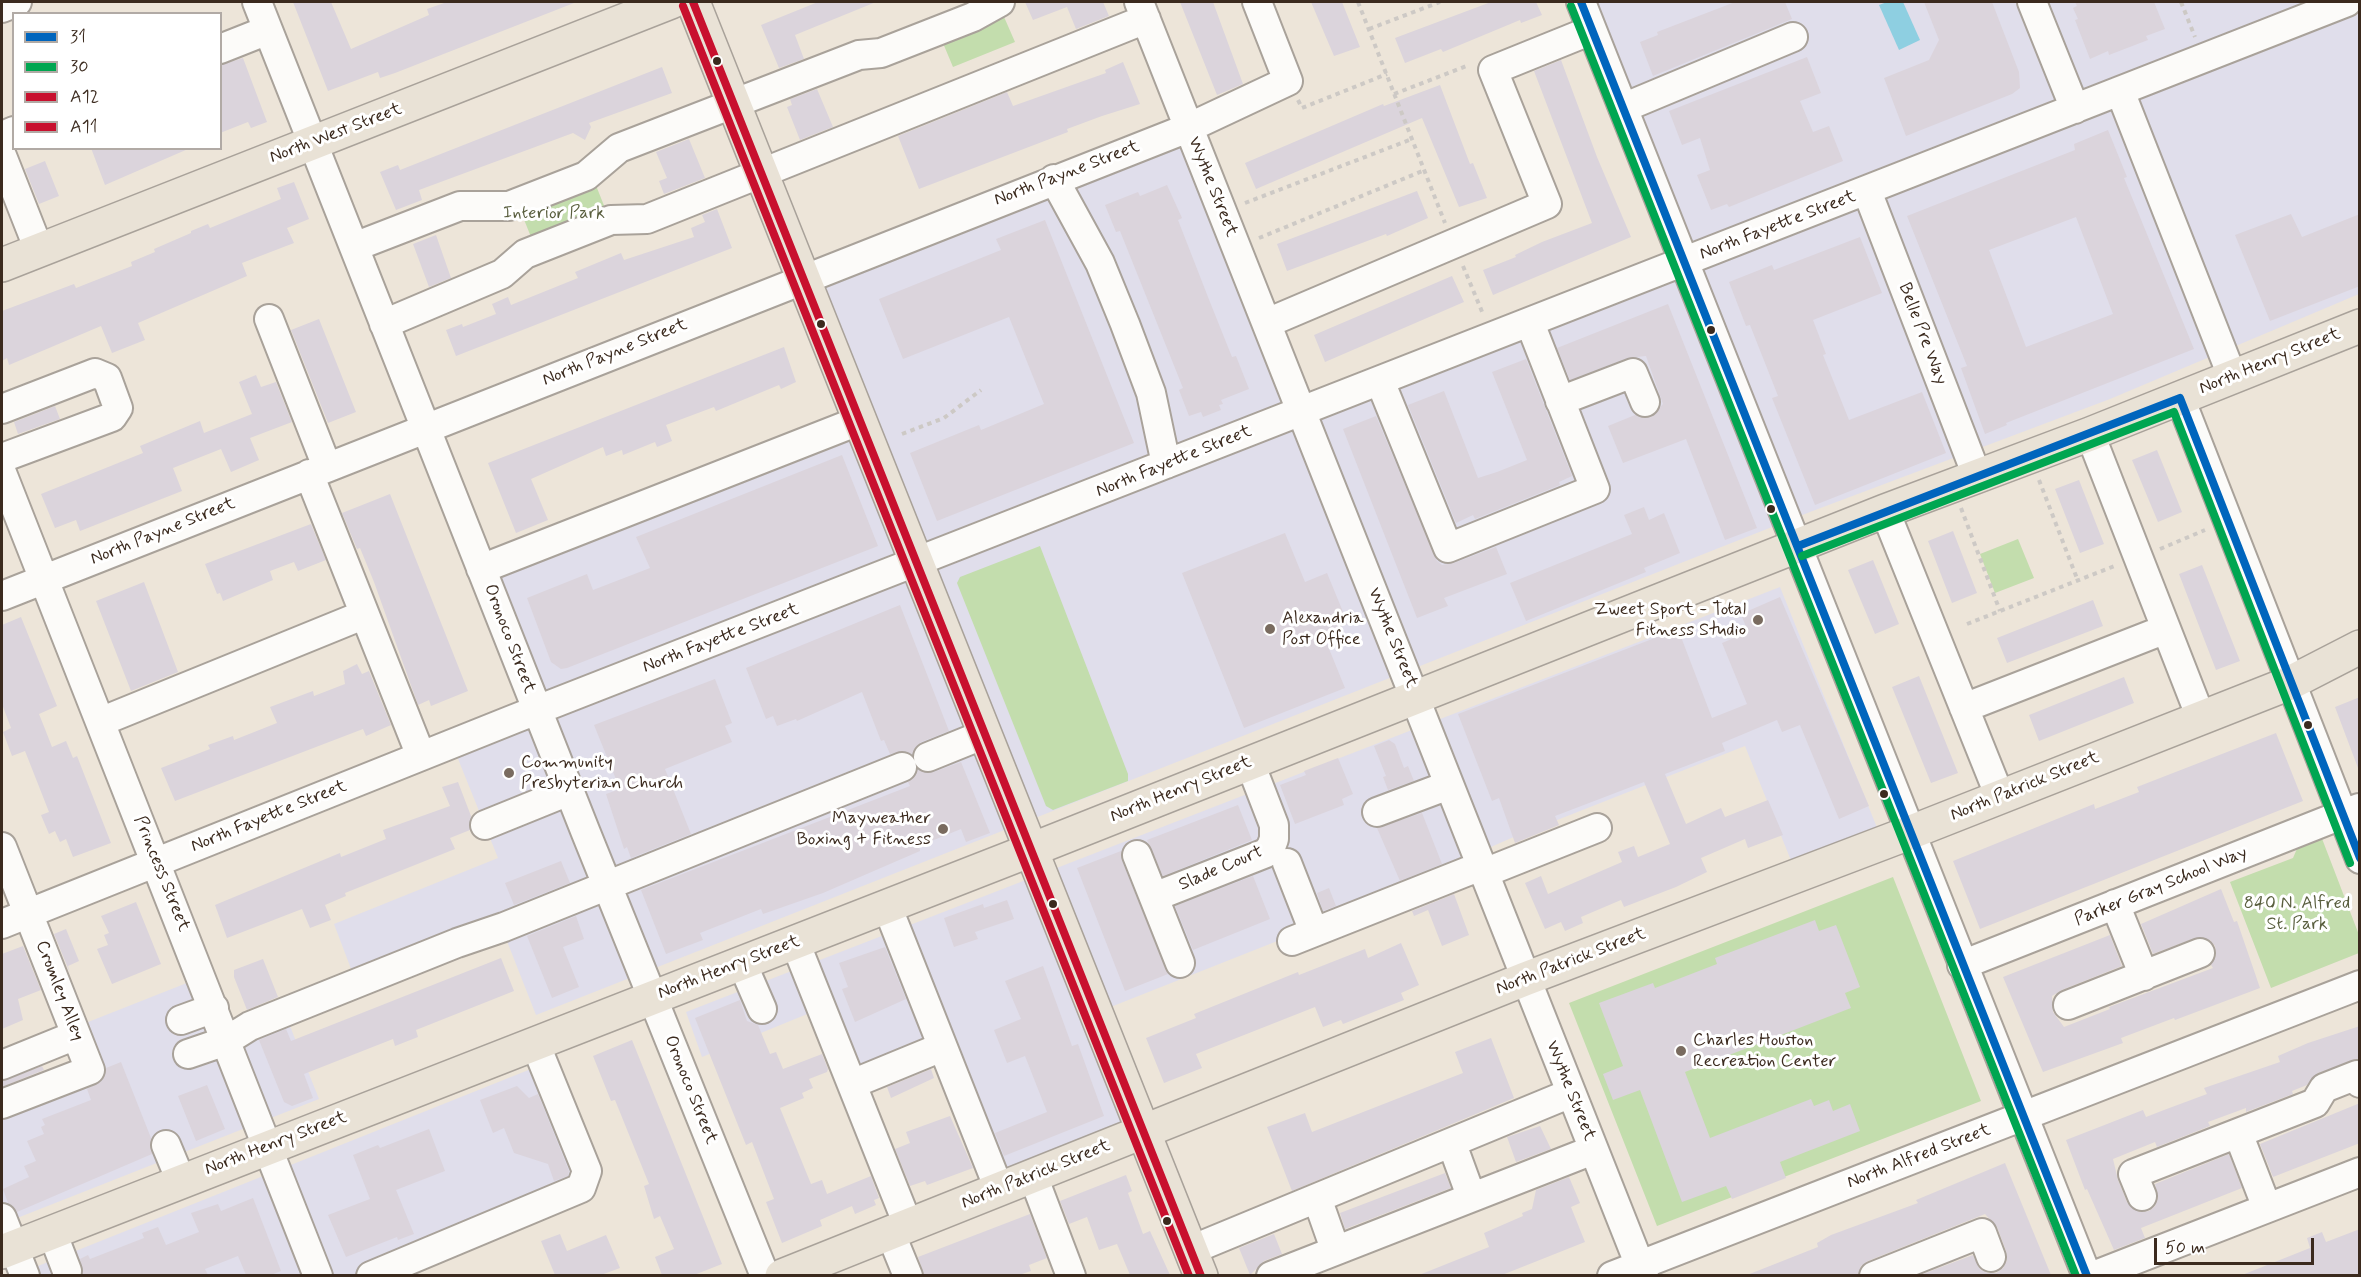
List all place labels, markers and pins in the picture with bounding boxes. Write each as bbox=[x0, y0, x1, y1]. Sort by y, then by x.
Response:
unlabelled marker bbox=[711, 55, 723, 67]
unlabelled marker bbox=[815, 318, 827, 330]
unlabelled marker bbox=[1705, 324, 1717, 336]
unlabelled marker bbox=[1765, 503, 1777, 515]
place label: Zweet Sport - Total Fitness Studio bbox=[1594, 599, 1746, 642]
place label: Alexandria Post Office bbox=[1282, 608, 1364, 650]
marker: Zweet Sport - Total Fitness Studio bbox=[1751, 613, 1765, 627]
marker: Alexandria Post Office bbox=[1263, 622, 1277, 636]
unlabelled marker bbox=[2302, 719, 2314, 731]
place label: Community Presbyterian Church bbox=[521, 752, 683, 795]
marker: Community Presbyterian Church bbox=[502, 766, 516, 780]
unlabelled marker bbox=[1878, 788, 1890, 800]
place label: Mayweather Boxing + Fitness bbox=[796, 808, 931, 850]
marker: Mayweather Boxing + Fitness bbox=[936, 822, 950, 836]
unlabelled marker bbox=[1047, 898, 1059, 910]
place label: Charles Houston Recreation Center bbox=[1693, 1030, 1836, 1072]
marker: Charles Houston Recreation Center bbox=[1674, 1044, 1688, 1058]
unlabelled marker bbox=[1161, 1215, 1173, 1227]

